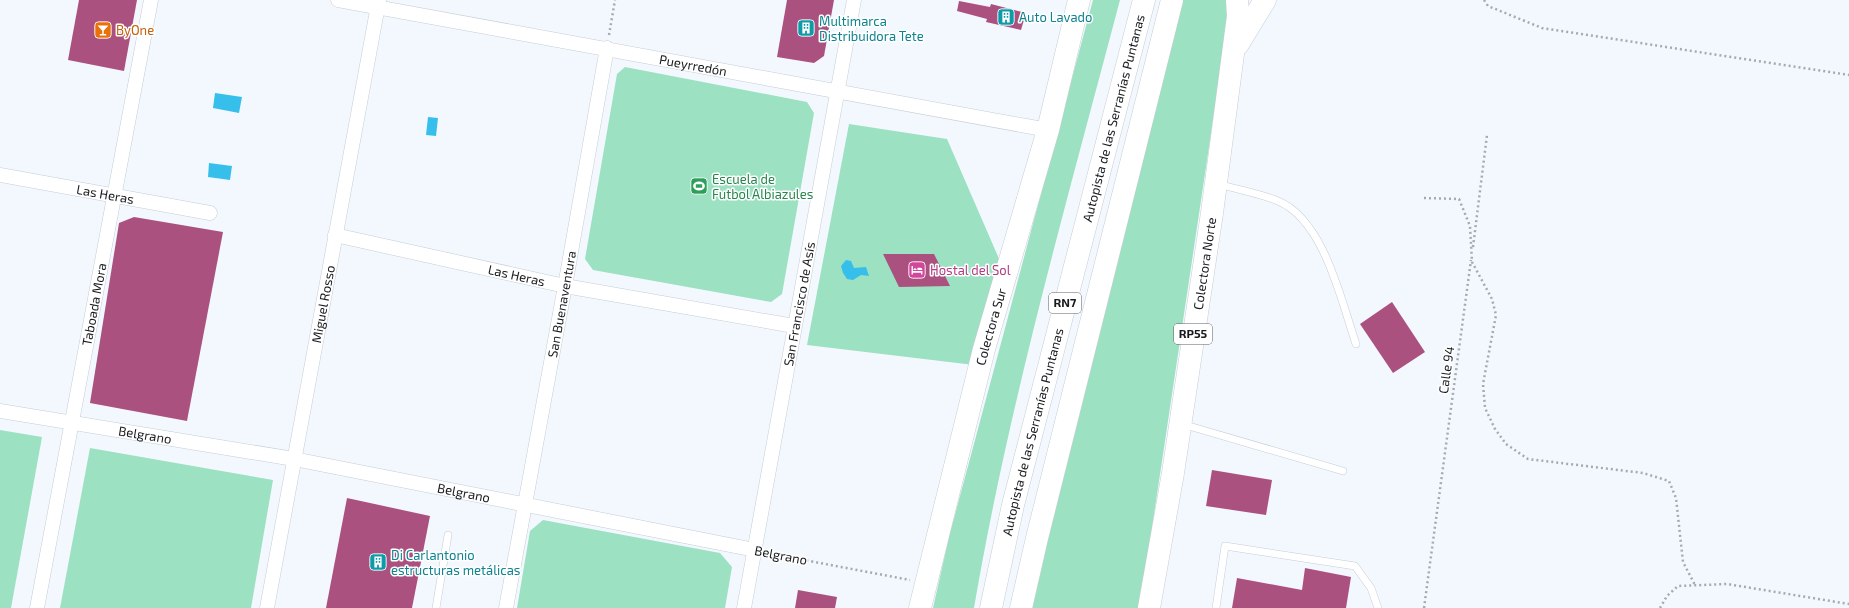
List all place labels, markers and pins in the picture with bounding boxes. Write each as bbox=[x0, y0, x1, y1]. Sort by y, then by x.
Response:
building icon: Auto Lavado bbox=[996, 7, 1016, 27]
place label: Auto Lavado bbox=[1019, 9, 1092, 25]
place label: Multimarca Distribuidora Tete bbox=[819, 13, 924, 44]
building icon: Multimarca Distribuidora Tete bbox=[796, 18, 816, 38]
bar icon: ByOne bbox=[93, 20, 113, 40]
place label: ByOne bbox=[116, 22, 154, 38]
place label: Escuela de Futbol Albiazules bbox=[712, 171, 813, 202]
sports icon: Escuela de Futbol Albiazules bbox=[689, 176, 709, 196]
hotel icon: Hostal del Sol bbox=[907, 260, 927, 280]
place label: Hostal del Sol bbox=[930, 262, 1011, 278]
place label: Di Carlantonio estructuras metálicas bbox=[391, 547, 520, 578]
building icon: Di Carlantonio estructuras metálicas bbox=[368, 552, 388, 572]

